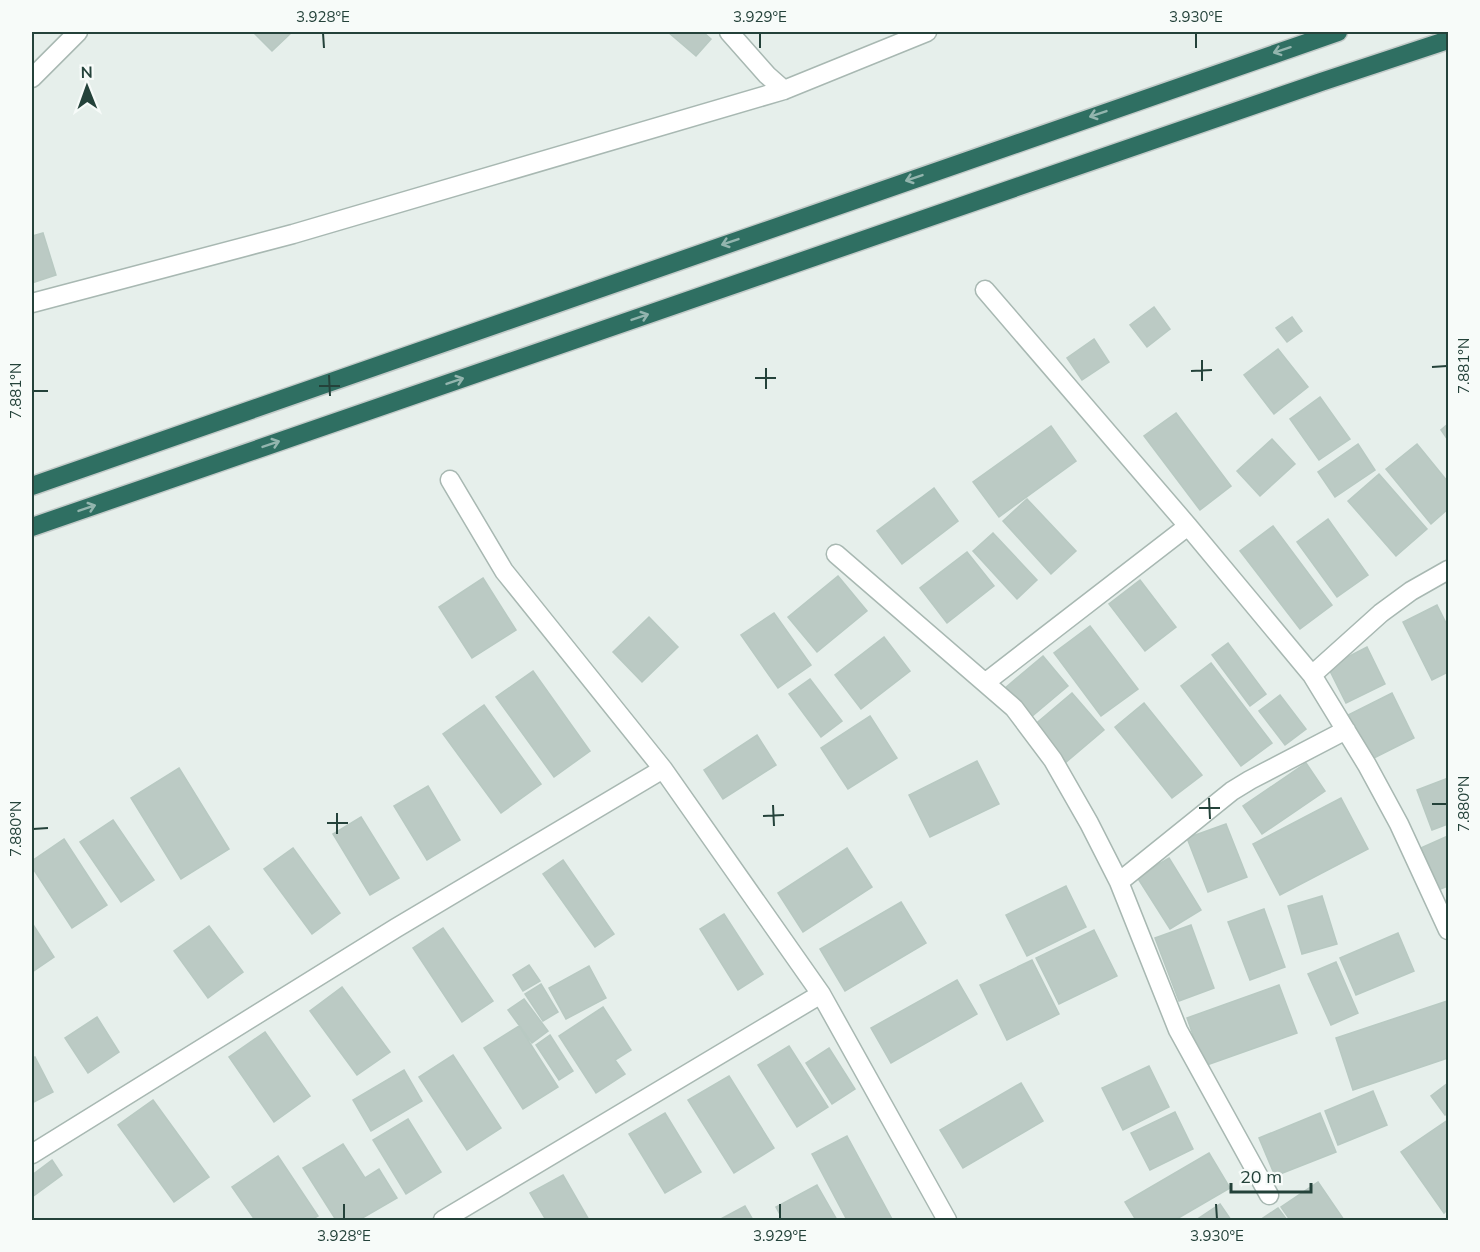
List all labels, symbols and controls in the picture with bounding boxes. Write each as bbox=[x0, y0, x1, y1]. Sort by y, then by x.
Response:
text: 3.928°E bbox=[296, 7, 350, 26]
text: 3.929°E bbox=[733, 7, 787, 26]
text: 3.930°E bbox=[1169, 7, 1223, 26]
one-way arrow bbox=[1273, 45, 1292, 56]
north arrow bbox=[57, 57, 117, 117]
text: N bbox=[81, 62, 93, 82]
one-way arrow bbox=[1089, 109, 1108, 120]
one-way arrow bbox=[905, 174, 924, 185]
one-way arrow bbox=[721, 238, 740, 249]
one-way arrow bbox=[630, 311, 649, 322]
text: 7.881°N bbox=[1454, 338, 1473, 394]
text: 7.881°N bbox=[6, 363, 25, 419]
one-way arrow bbox=[445, 374, 464, 385]
one-way arrow bbox=[261, 438, 280, 449]
one-way arrow bbox=[77, 502, 96, 513]
text: 7.880°N bbox=[1454, 776, 1473, 832]
text: 7.880°N bbox=[6, 801, 25, 857]
scale bar bbox=[1231, 1156, 1310, 1194]
text: 20 m bbox=[1240, 1165, 1282, 1188]
text: 3.928°E bbox=[317, 1226, 371, 1245]
text: 3.929°E bbox=[753, 1226, 807, 1245]
text: 3.930°E bbox=[1190, 1226, 1244, 1245]

